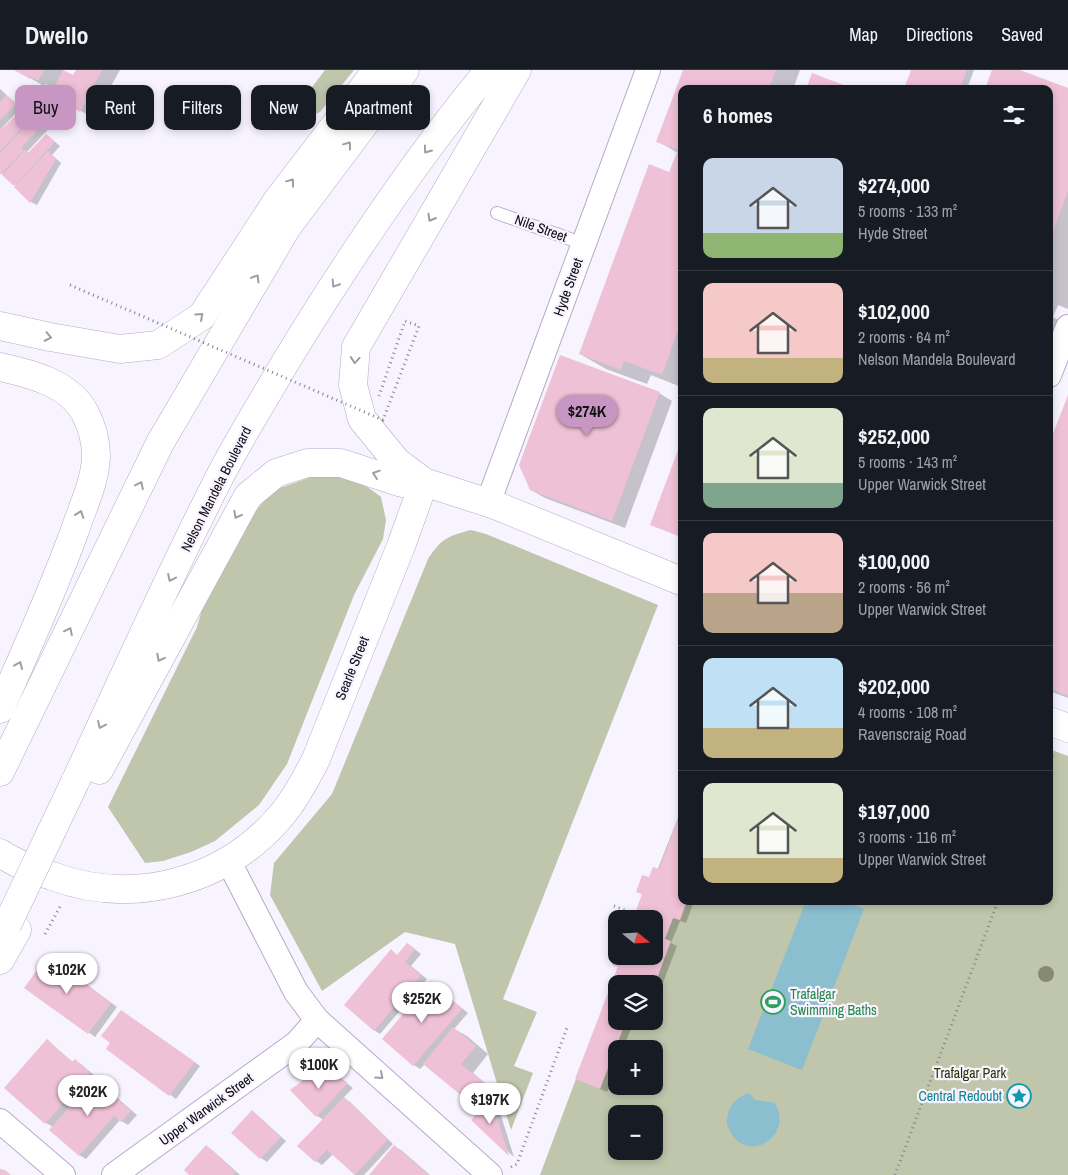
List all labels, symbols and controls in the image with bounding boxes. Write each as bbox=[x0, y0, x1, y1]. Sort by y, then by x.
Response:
text: Dwello bbox=[25, 19, 88, 51]
text: Map bbox=[849, 22, 878, 47]
text: Directions bbox=[906, 22, 973, 47]
text: Saved bbox=[1001, 22, 1043, 47]
chip: Buy bbox=[15, 85, 76, 130]
chip: Rent bbox=[86, 85, 154, 130]
chip: Filters bbox=[164, 85, 241, 130]
chip: New bbox=[251, 85, 316, 130]
chip: Apartment bbox=[326, 85, 430, 130]
text: 6 homes bbox=[703, 101, 773, 130]
icon: filters bbox=[1000, 101, 1028, 129]
one-way arrow bbox=[342, 141, 351, 151]
one-way arrow bbox=[424, 144, 433, 154]
text: $274,000 bbox=[858, 171, 930, 200]
icon: home bbox=[743, 178, 803, 238]
one-way arrow bbox=[285, 179, 294, 188]
text: 5 rooms · 133 m² bbox=[858, 200, 957, 222]
street label: Nile Street bbox=[512, 210, 570, 246]
one-way arrow bbox=[428, 213, 438, 222]
text: Hyde Street bbox=[858, 222, 927, 244]
street label: Hyde Street bbox=[549, 255, 587, 319]
one-way arrow bbox=[250, 275, 259, 284]
one-way arrow bbox=[332, 278, 341, 288]
text: $102,000 bbox=[858, 297, 930, 326]
icon: home bbox=[743, 303, 803, 363]
one-way arrow bbox=[194, 313, 203, 322]
text: 2 rooms · 64 m² bbox=[858, 326, 950, 348]
one-way arrow bbox=[43, 331, 52, 341]
text: Nelson Mandela Boulevard bbox=[858, 348, 1016, 370]
one-way arrow bbox=[350, 357, 361, 365]
pin: $274K bbox=[552, 394, 622, 437]
text: $274K bbox=[568, 400, 606, 422]
text: $252,000 bbox=[858, 422, 930, 451]
street label: Nelson Mandela Boulevard bbox=[177, 424, 255, 554]
icon: home bbox=[743, 428, 803, 488]
text: 5 rooms · 143 m² bbox=[858, 451, 957, 473]
one-way arrow bbox=[373, 470, 381, 480]
text: Upper Warwick Street bbox=[858, 473, 986, 495]
one-way arrow bbox=[134, 481, 144, 490]
one-way arrow bbox=[74, 510, 84, 519]
one-way arrow bbox=[233, 510, 243, 519]
text: $100,000 bbox=[858, 547, 930, 576]
icon: home bbox=[743, 553, 803, 613]
one-way arrow bbox=[166, 573, 177, 582]
text: 2 rooms · 56 m² bbox=[858, 576, 950, 598]
text: Upper Warwick Street bbox=[858, 598, 986, 620]
one-way arrow bbox=[63, 627, 73, 636]
street label: Searle Street bbox=[331, 634, 373, 702]
one-way arrow bbox=[156, 653, 166, 662]
one-way arrow bbox=[13, 661, 24, 670]
text: $202,000 bbox=[858, 672, 930, 701]
icon: home bbox=[743, 678, 803, 738]
text: 4 rooms · 108 m² bbox=[858, 701, 957, 723]
one-way arrow bbox=[97, 720, 108, 729]
text: Ravenscraig Road bbox=[858, 723, 967, 745]
text: $197,000 bbox=[858, 797, 930, 826]
icon: home bbox=[743, 803, 803, 863]
text: 3 rooms · 116 m² bbox=[858, 826, 956, 848]
text: Upper Warwick Street bbox=[858, 848, 986, 870]
north arrow bbox=[608, 910, 662, 965]
map controls bbox=[608, 910, 663, 1160]
pin: $102K bbox=[32, 952, 102, 995]
text: $102K bbox=[48, 958, 86, 980]
button: layers bbox=[608, 975, 663, 1030]
pin: $252K bbox=[387, 982, 457, 1024]
place label: Trafalgar Swimming Baths bbox=[790, 985, 877, 1019]
text: $252K bbox=[403, 987, 441, 1009]
sports icon: Trafalgar Swimming Baths bbox=[760, 989, 786, 1015]
button: + bbox=[608, 1040, 663, 1095]
pin: $100K bbox=[284, 1048, 354, 1090]
text: $100K bbox=[300, 1053, 338, 1075]
park label: Trafalgar Park bbox=[934, 1064, 1006, 1082]
street label: Upper Warwick Street bbox=[155, 1069, 257, 1149]
one-way arrow bbox=[374, 1070, 383, 1079]
pin: $202K bbox=[53, 1074, 123, 1117]
text: $202K bbox=[69, 1080, 107, 1102]
pin: $197K bbox=[455, 1082, 525, 1125]
place icon: Central Redoubt bbox=[1006, 1083, 1032, 1109]
place label: Central Redoubt bbox=[918, 1087, 1002, 1105]
text: $197K bbox=[471, 1088, 509, 1110]
button: − bbox=[608, 1105, 663, 1160]

